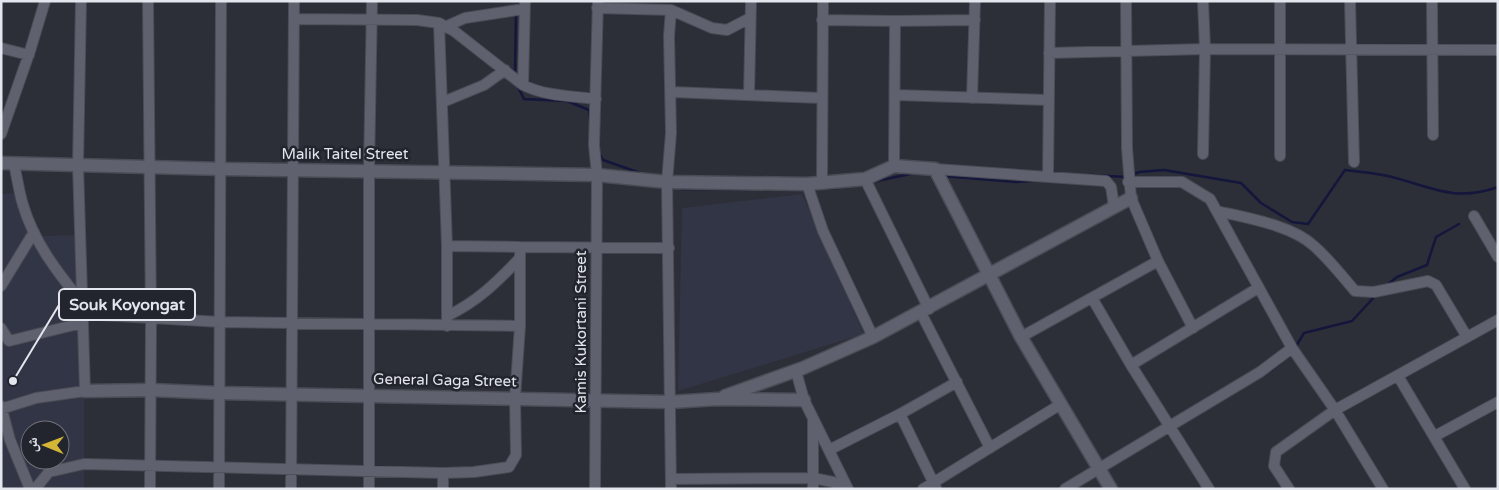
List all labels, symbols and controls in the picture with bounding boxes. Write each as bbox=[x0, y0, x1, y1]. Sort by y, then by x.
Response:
street label: Malik Taitel Street bbox=[281, 145, 409, 163]
street label: Kamis Kukortani Street bbox=[572, 250, 590, 413]
callout: Souk Koyongat bbox=[59, 289, 195, 320]
text: Souk Koyongat bbox=[69, 295, 186, 315]
street label: General Gaga Street bbox=[373, 370, 517, 390]
north arrow bbox=[20, 420, 70, 470]
text: ش bbox=[24, 437, 41, 452]

